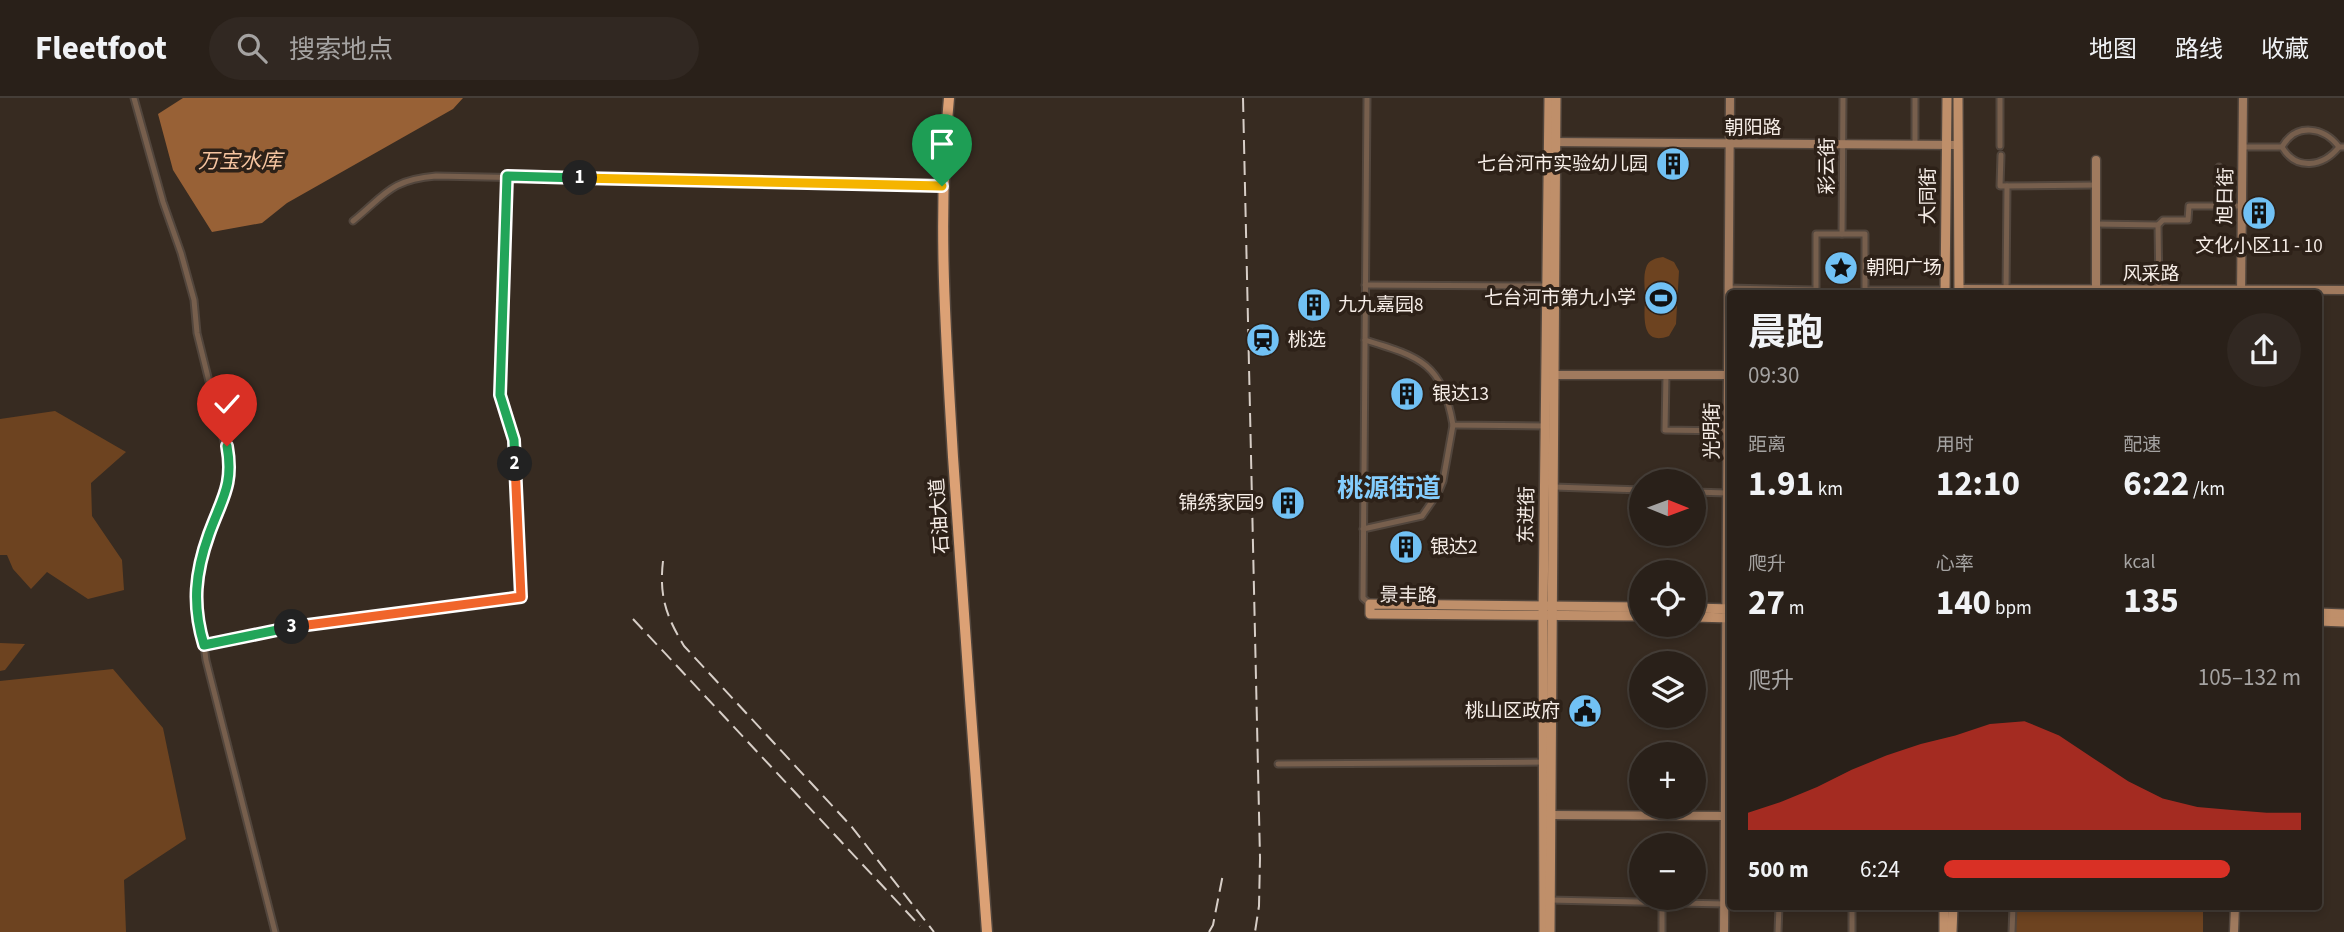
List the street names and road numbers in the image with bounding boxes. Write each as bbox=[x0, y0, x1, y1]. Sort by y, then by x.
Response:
street label: 朝阳路 bbox=[1724, 115, 1782, 142]
street label: 彩云街 bbox=[1814, 137, 1841, 195]
street label: 大同街 bbox=[1915, 167, 1942, 225]
street label: 旭日街 bbox=[2212, 167, 2240, 225]
street label: 风采路 bbox=[2122, 261, 2180, 288]
street label: 光明街 bbox=[1699, 402, 1726, 460]
street label: 石油大道 bbox=[924, 477, 956, 555]
street label: 东进街 bbox=[1513, 486, 1541, 544]
street label: 景丰路 bbox=[1379, 582, 1437, 610]

